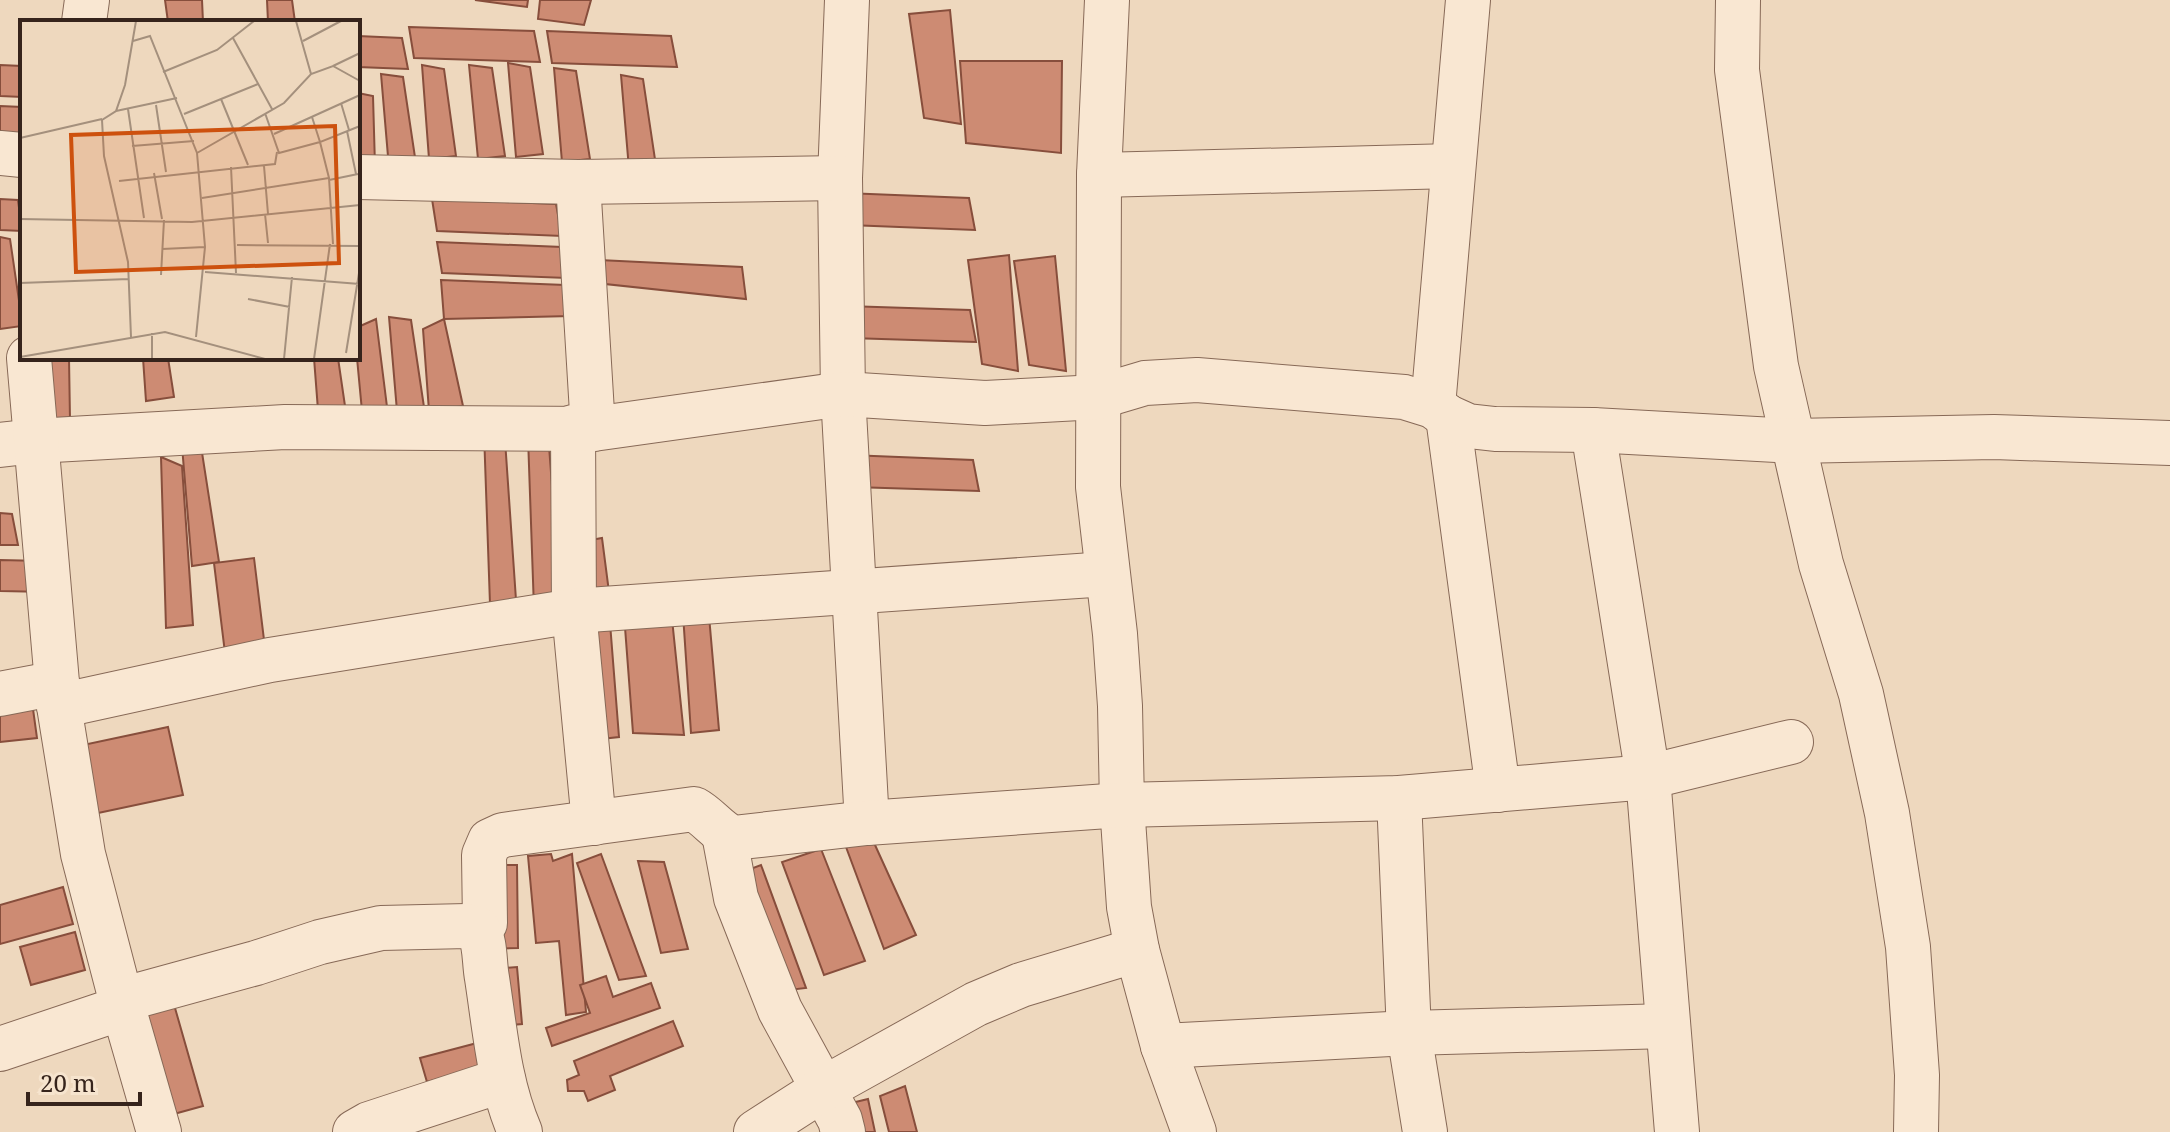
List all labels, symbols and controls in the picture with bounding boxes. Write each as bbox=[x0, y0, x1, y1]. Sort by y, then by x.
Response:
inset map bbox=[20, 20, 360, 360]
scale bar bbox=[28, 1056, 140, 1106]
text: 20 m bbox=[40, 1066, 96, 1099]

